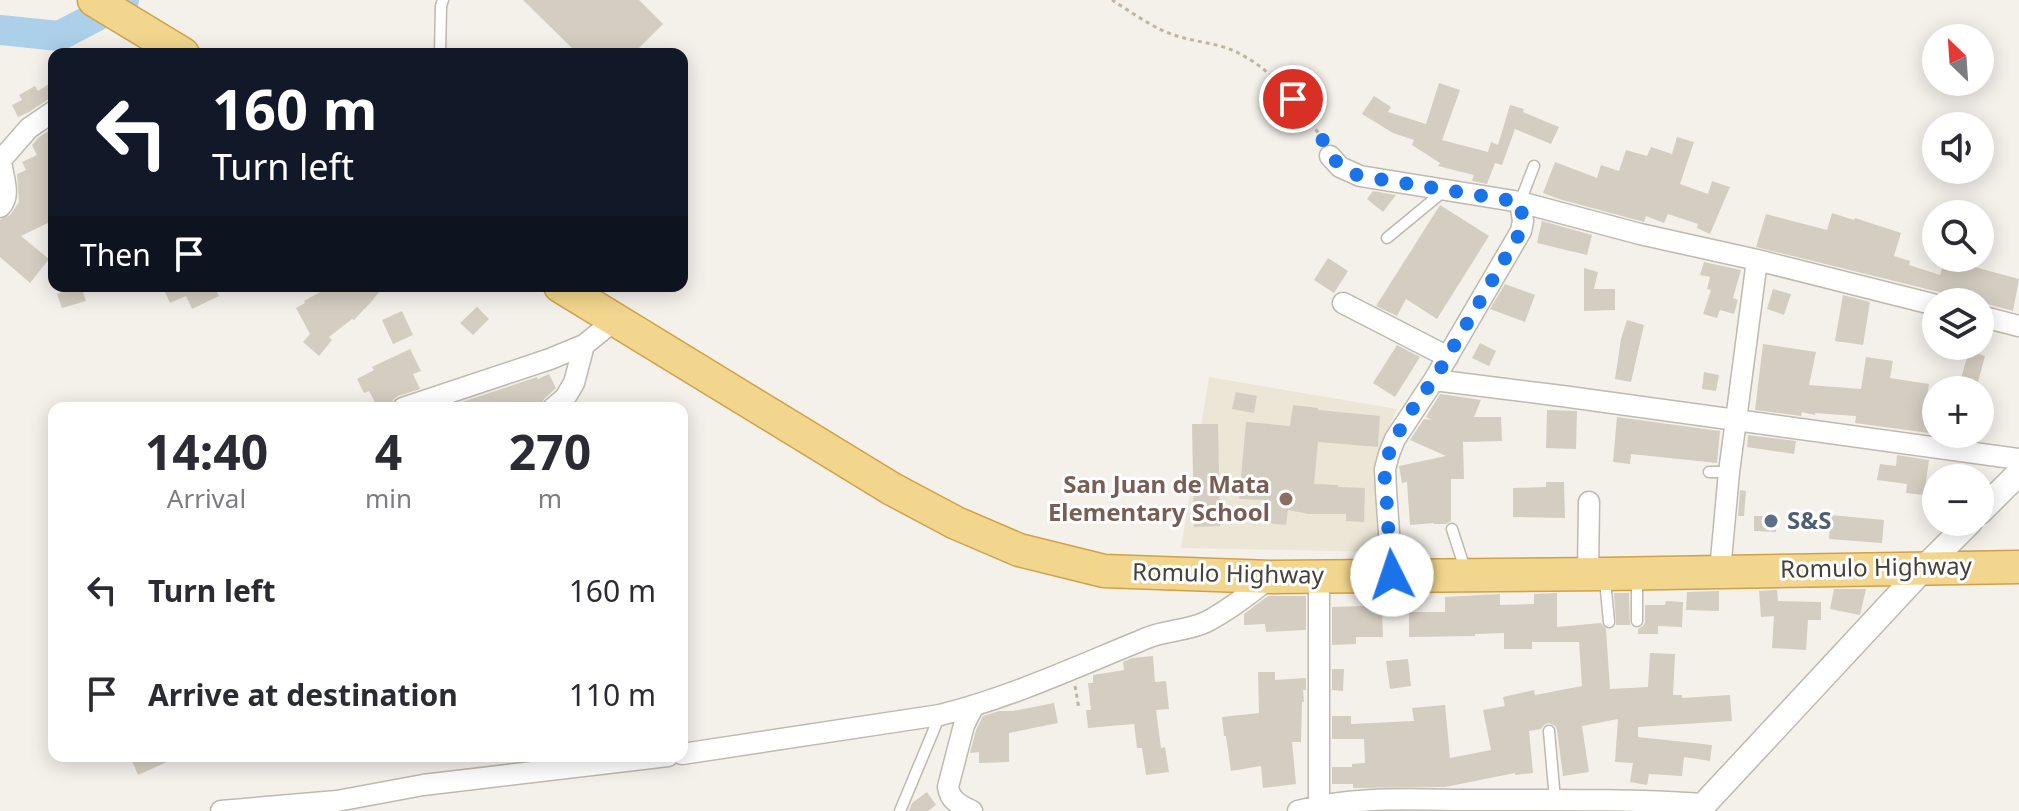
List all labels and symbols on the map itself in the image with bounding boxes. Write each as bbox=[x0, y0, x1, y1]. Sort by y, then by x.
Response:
north arrow bbox=[1922, 24, 1994, 96]
pin bbox=[1259, 65, 1327, 133]
place label: San Juan de Mata Elementary School bbox=[1048, 467, 1270, 528]
marker: San Juan de Mata Elementary School bbox=[1277, 490, 1295, 508]
place label: S&S bbox=[1787, 503, 1831, 536]
marker: S&S bbox=[1762, 512, 1780, 530]
position arrow bbox=[1350, 533, 1434, 617]
street label: Romulo Highway bbox=[1780, 548, 1973, 585]
street label: Romulo Highway bbox=[1132, 554, 1325, 591]

